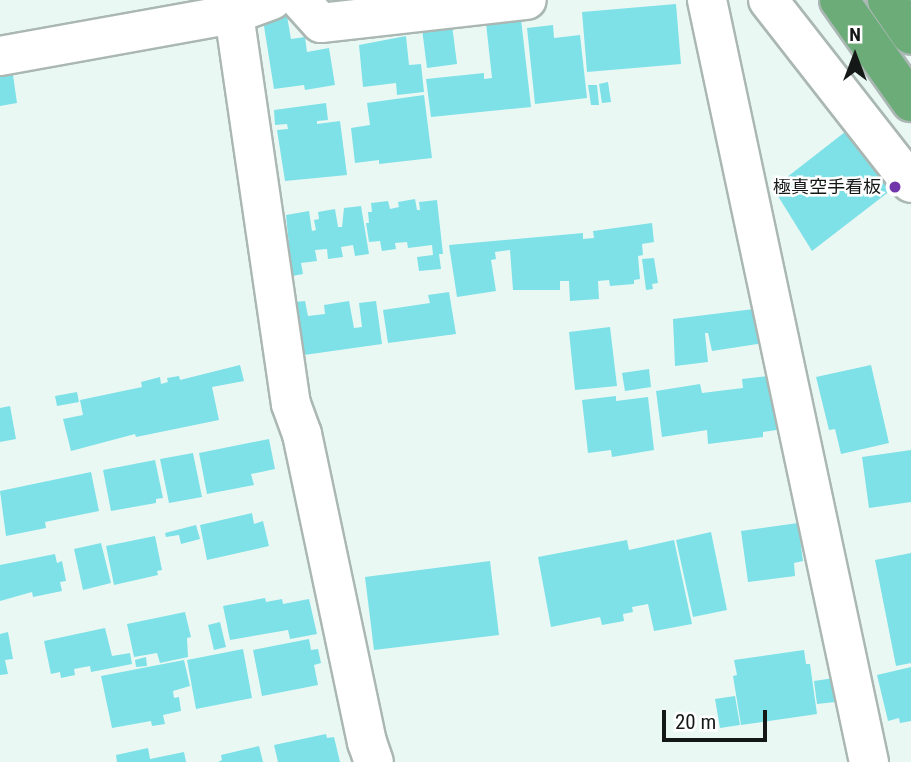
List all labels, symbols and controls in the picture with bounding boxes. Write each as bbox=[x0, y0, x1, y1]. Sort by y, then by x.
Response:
north arrow bbox=[820, 21, 890, 91]
text: N bbox=[849, 23, 861, 46]
place label: 極真空手看板 bbox=[773, 176, 881, 198]
marker: 極真空手看板 bbox=[887, 179, 903, 195]
scale bar bbox=[666, 696, 771, 740]
text: 20 m bbox=[675, 710, 716, 734]

